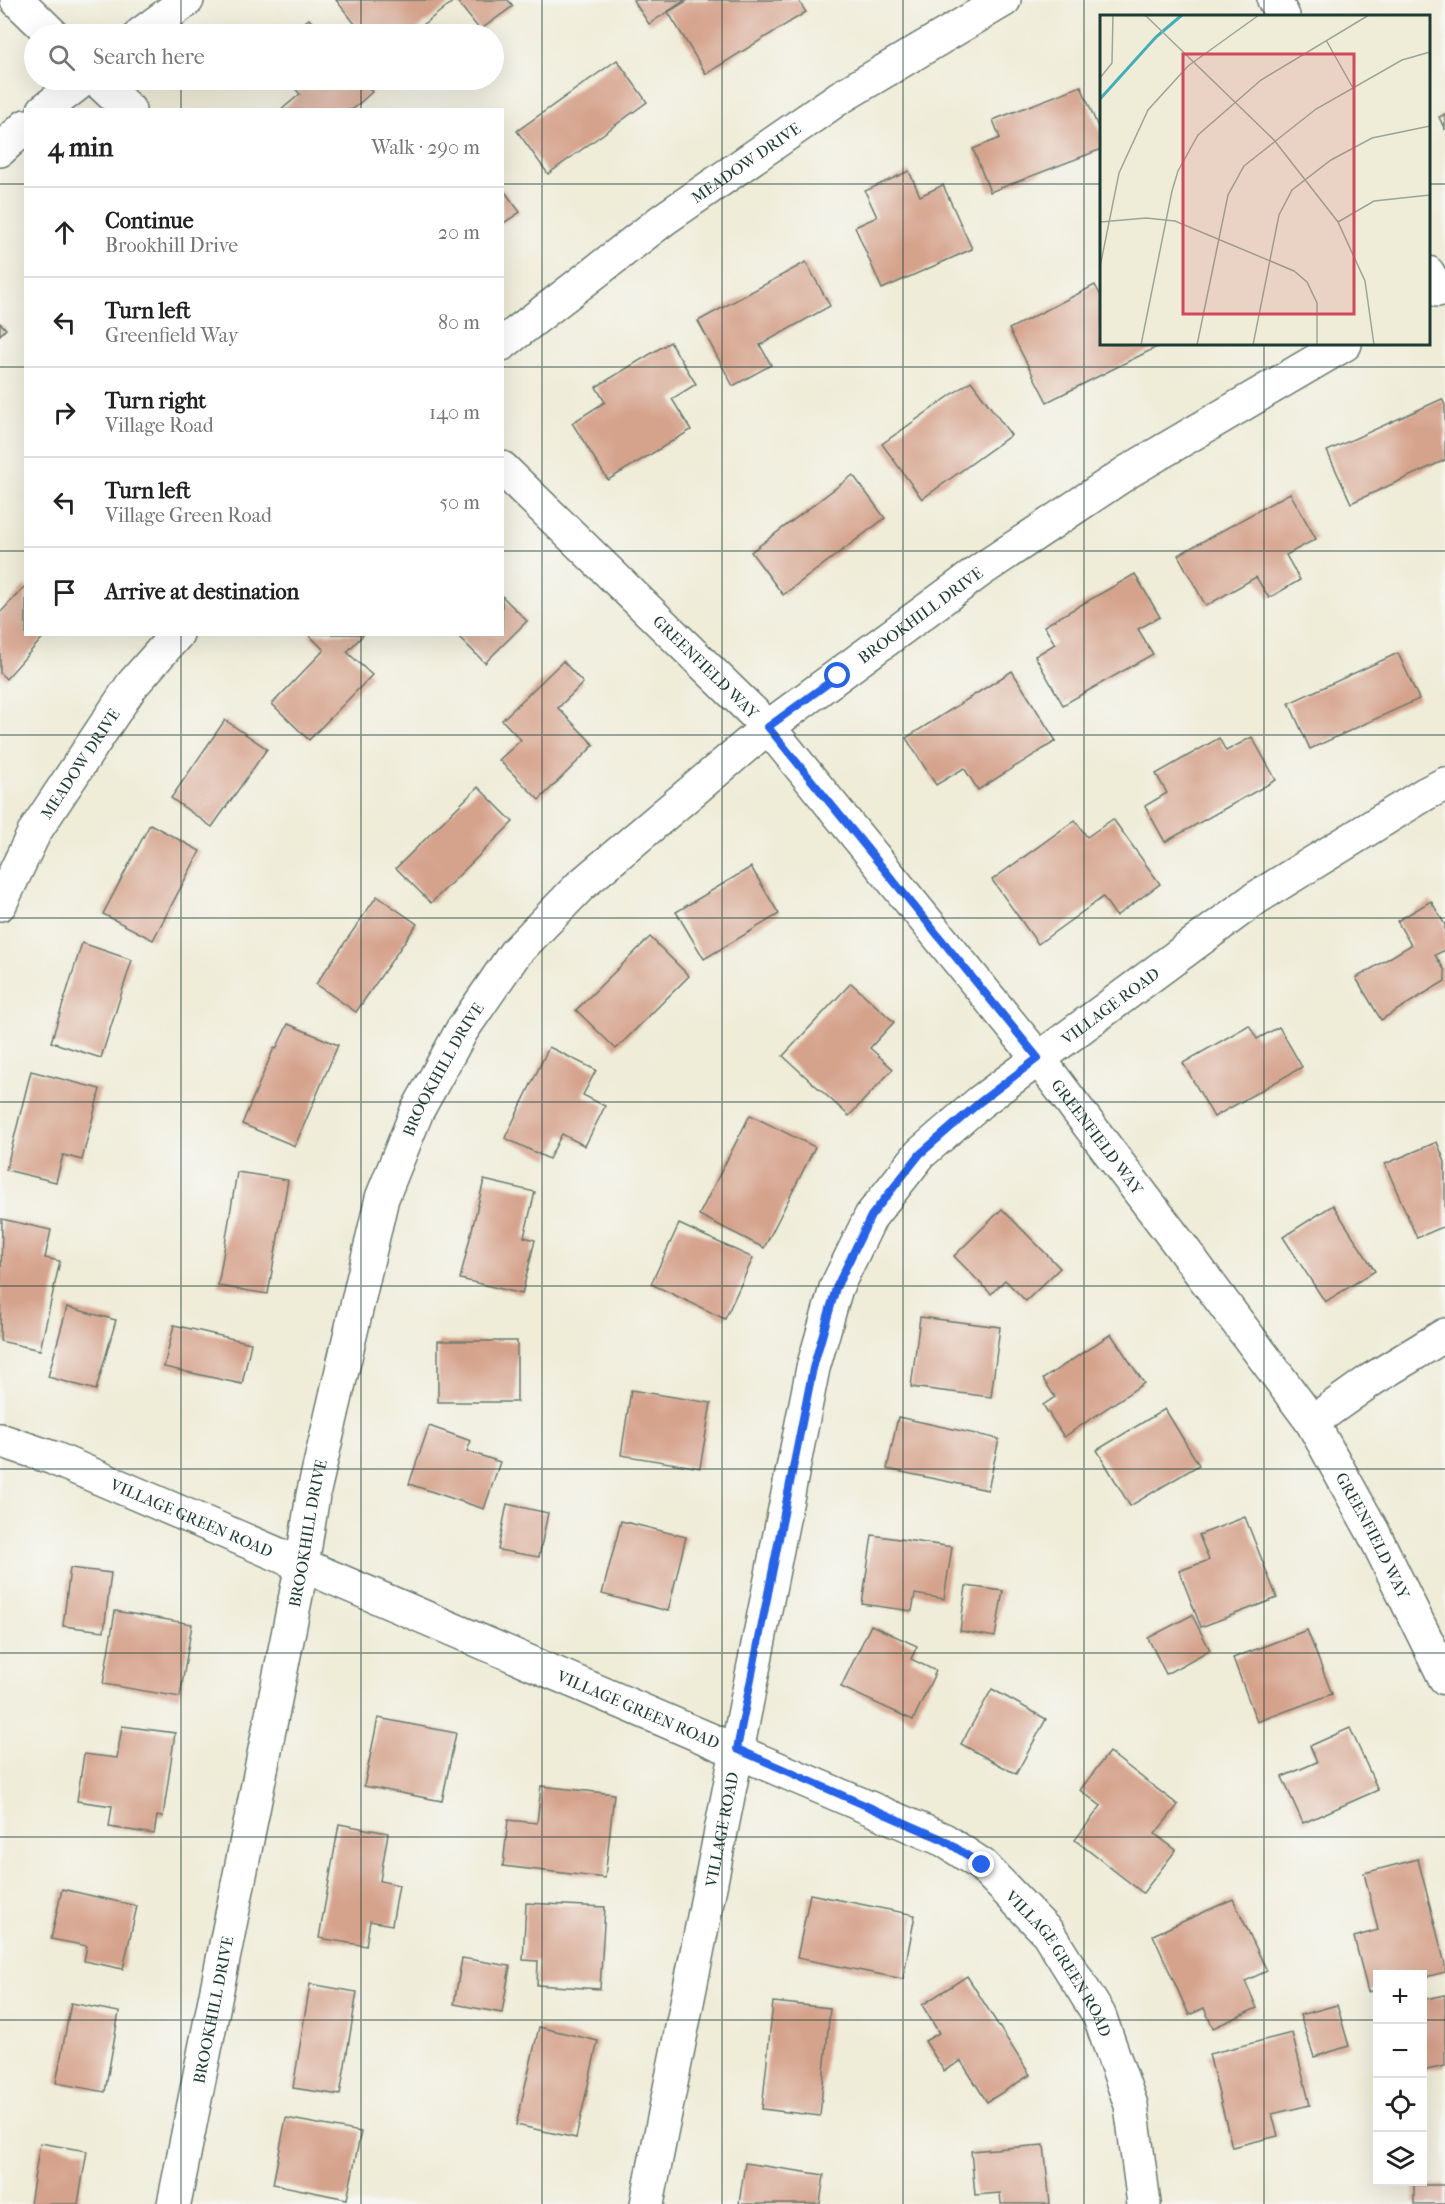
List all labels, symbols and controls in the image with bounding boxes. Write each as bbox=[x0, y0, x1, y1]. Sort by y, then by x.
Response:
inset map bbox=[1100, 15, 1430, 345]
search box bbox=[24, 24, 504, 90]
icon: search bbox=[45, 41, 78, 74]
text: Search here bbox=[93, 44, 205, 70]
street label: MEADOW DRIVE bbox=[688, 118, 804, 207]
text: 4 min bbox=[48, 132, 113, 163]
text: Walk · 290 m bbox=[371, 136, 480, 159]
text: Continue bbox=[105, 208, 194, 234]
icon: ahead bbox=[48, 216, 81, 249]
text: 20 m bbox=[438, 221, 480, 244]
text: Brookhill Drive bbox=[105, 234, 238, 257]
text: Turn left bbox=[105, 298, 191, 324]
icon: left bbox=[48, 306, 81, 339]
text: 80 m bbox=[438, 311, 480, 334]
text: Greenfield Way bbox=[105, 324, 238, 347]
text: Turn right bbox=[105, 388, 206, 414]
icon: right bbox=[48, 396, 81, 429]
text: 140 m bbox=[429, 401, 480, 424]
text: Village Road bbox=[105, 414, 214, 437]
text: Turn left bbox=[105, 478, 191, 504]
icon: left bbox=[48, 486, 81, 519]
text: 50 m bbox=[439, 491, 480, 514]
text: Village Green Road bbox=[105, 504, 272, 527]
street label: BROOKHILL DRIVE bbox=[854, 563, 987, 667]
icon: arrive bbox=[48, 576, 81, 609]
text: Arrive at destination bbox=[105, 579, 299, 605]
street label: GREENFIELD WAY bbox=[649, 612, 763, 724]
route start bbox=[824, 662, 850, 688]
street label: MEADOW DRIVE bbox=[37, 705, 124, 823]
street label: VILLAGE ROAD bbox=[1057, 964, 1163, 1049]
street label: BROOKHILL DRIVE bbox=[399, 999, 488, 1139]
street label: GREENFIELD WAY bbox=[1047, 1075, 1148, 1199]
street label: BROOKHILL DRIVE bbox=[285, 1457, 331, 1609]
street label: GREENFIELD WAY bbox=[1332, 1469, 1414, 1603]
street label: VILLAGE GREEN ROAD bbox=[107, 1474, 276, 1561]
street label: VILLAGE GREEN ROAD bbox=[553, 1666, 722, 1753]
street label: VILLAGE ROAD bbox=[701, 1770, 743, 1890]
route end bbox=[968, 1851, 994, 1877]
street label: VILLAGE GREEN ROAD bbox=[1001, 1886, 1115, 2039]
street label: BROOKHILL DRIVE bbox=[189, 1934, 237, 2085]
map controls bbox=[1373, 1970, 1427, 2186]
button: + bbox=[1373, 1970, 1427, 2024]
button: − bbox=[1373, 2024, 1427, 2078]
button: locate bbox=[1373, 2078, 1427, 2132]
button: layers bbox=[1373, 2132, 1427, 2186]

